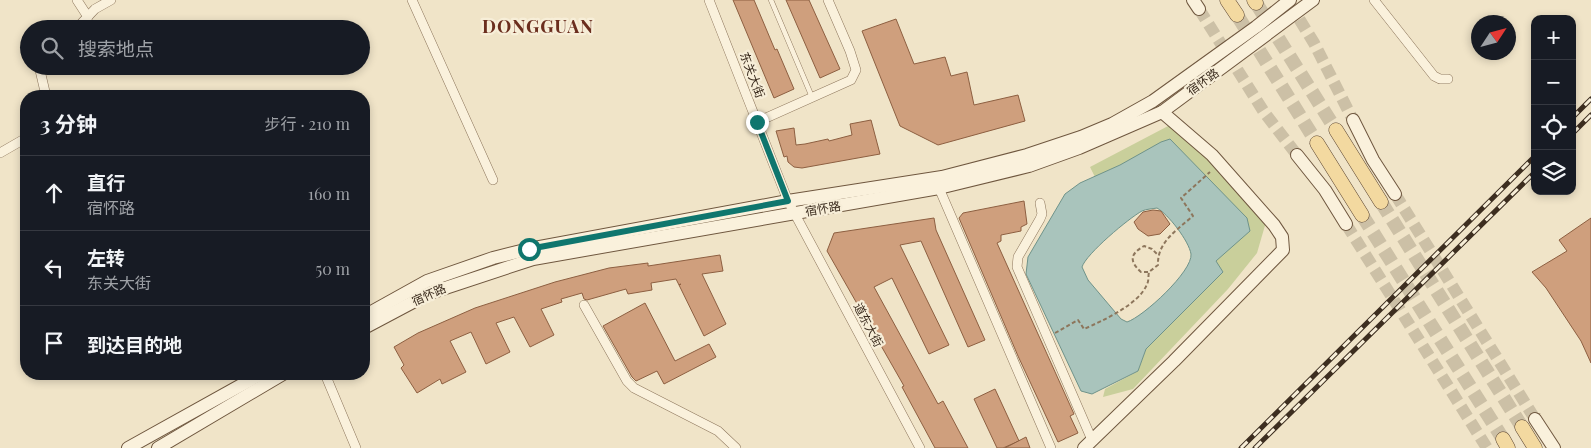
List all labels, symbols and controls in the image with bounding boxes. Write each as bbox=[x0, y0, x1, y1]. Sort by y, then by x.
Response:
district label: DONGGUAN bbox=[482, 14, 594, 38]
north arrow bbox=[1471, 15, 1516, 60]
map controls bbox=[1531, 15, 1576, 195]
button: + bbox=[1531, 15, 1576, 60]
search box bbox=[20, 20, 370, 75]
icon: search bbox=[38, 34, 66, 62]
text: 搜索地点 bbox=[78, 35, 154, 61]
street label: 东关大街 bbox=[737, 49, 769, 100]
button: − bbox=[1531, 60, 1576, 105]
street label: 宿怀路 bbox=[1183, 64, 1222, 98]
button: locate bbox=[1531, 105, 1576, 150]
text: 3 分钟 bbox=[40, 109, 97, 137]
route end bbox=[746, 111, 769, 134]
text: 步行 · 210 m bbox=[264, 113, 350, 134]
button: layers bbox=[1531, 150, 1576, 195]
text: 直行 bbox=[87, 169, 125, 195]
icon: ahead bbox=[40, 179, 68, 207]
text: 160 m bbox=[308, 183, 350, 204]
text: 宿怀路 bbox=[87, 197, 135, 218]
street label: 宿怀路 bbox=[804, 197, 842, 219]
route start bbox=[518, 238, 541, 261]
text: 左转 bbox=[87, 244, 125, 270]
icon: left bbox=[40, 254, 68, 282]
text: 50 m bbox=[316, 258, 350, 279]
text: 东关大街 bbox=[87, 272, 151, 293]
street label: 宿怀路 bbox=[409, 279, 448, 309]
street label: 道东大街 bbox=[851, 300, 887, 349]
icon: arrive bbox=[40, 329, 68, 357]
text: 到达目的地 bbox=[87, 331, 182, 357]

